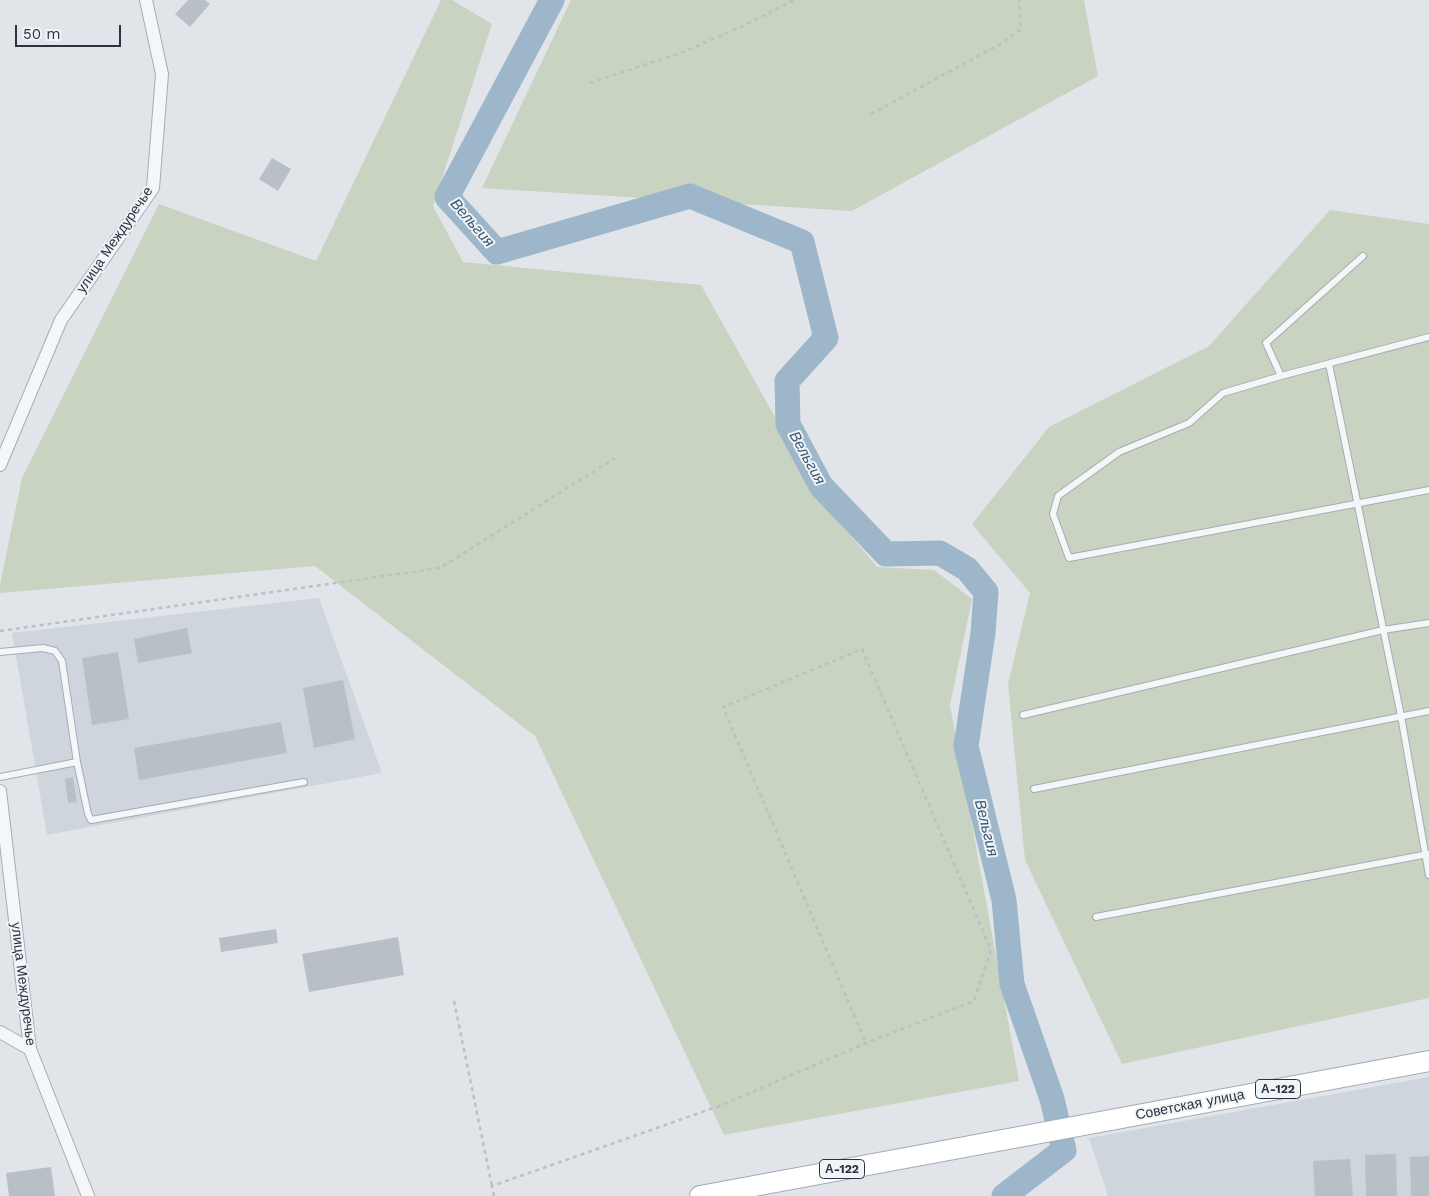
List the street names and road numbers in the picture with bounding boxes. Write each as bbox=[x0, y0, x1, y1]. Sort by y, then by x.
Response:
street label: улица Междуречье bbox=[73, 184, 157, 296]
street label: улица Междуречье bbox=[7, 921, 39, 1047]
road number: А-122 bbox=[1256, 1080, 1300, 1098]
street label: Советская улица bbox=[1134, 1086, 1246, 1124]
road number: А-122 bbox=[820, 1160, 864, 1178]

